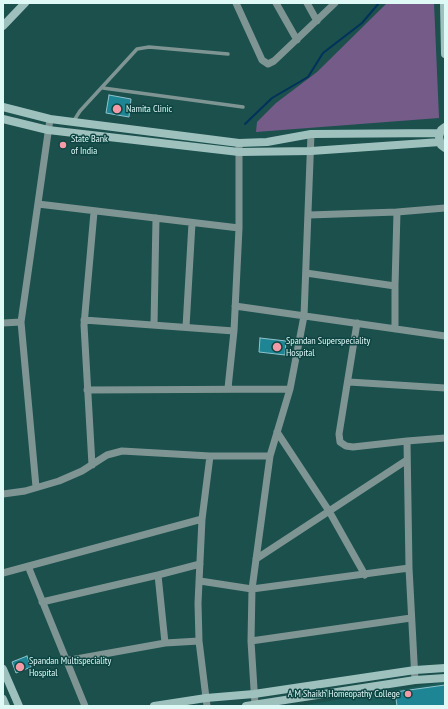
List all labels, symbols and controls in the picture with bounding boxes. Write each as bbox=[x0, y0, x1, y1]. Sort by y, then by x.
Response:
marker: Namita Clinic bbox=[111, 103, 123, 115]
place label: Namita Clinic bbox=[126, 103, 172, 115]
place label: State Bank of India bbox=[71, 133, 108, 156]
marker: State Bank of India bbox=[58, 140, 68, 150]
place label: Spandan Superspeciality Hospital bbox=[286, 335, 370, 358]
marker: Spandan Superspeciality Hospital bbox=[271, 341, 283, 353]
place label: Spandan Multispeciality Hospital bbox=[29, 655, 111, 678]
marker: Spandan Multispeciality Hospital bbox=[14, 661, 26, 673]
place label: A M Shaikh Homeopathy College bbox=[288, 688, 400, 700]
marker: A M Shaikh Homeopathy College bbox=[403, 689, 413, 699]

